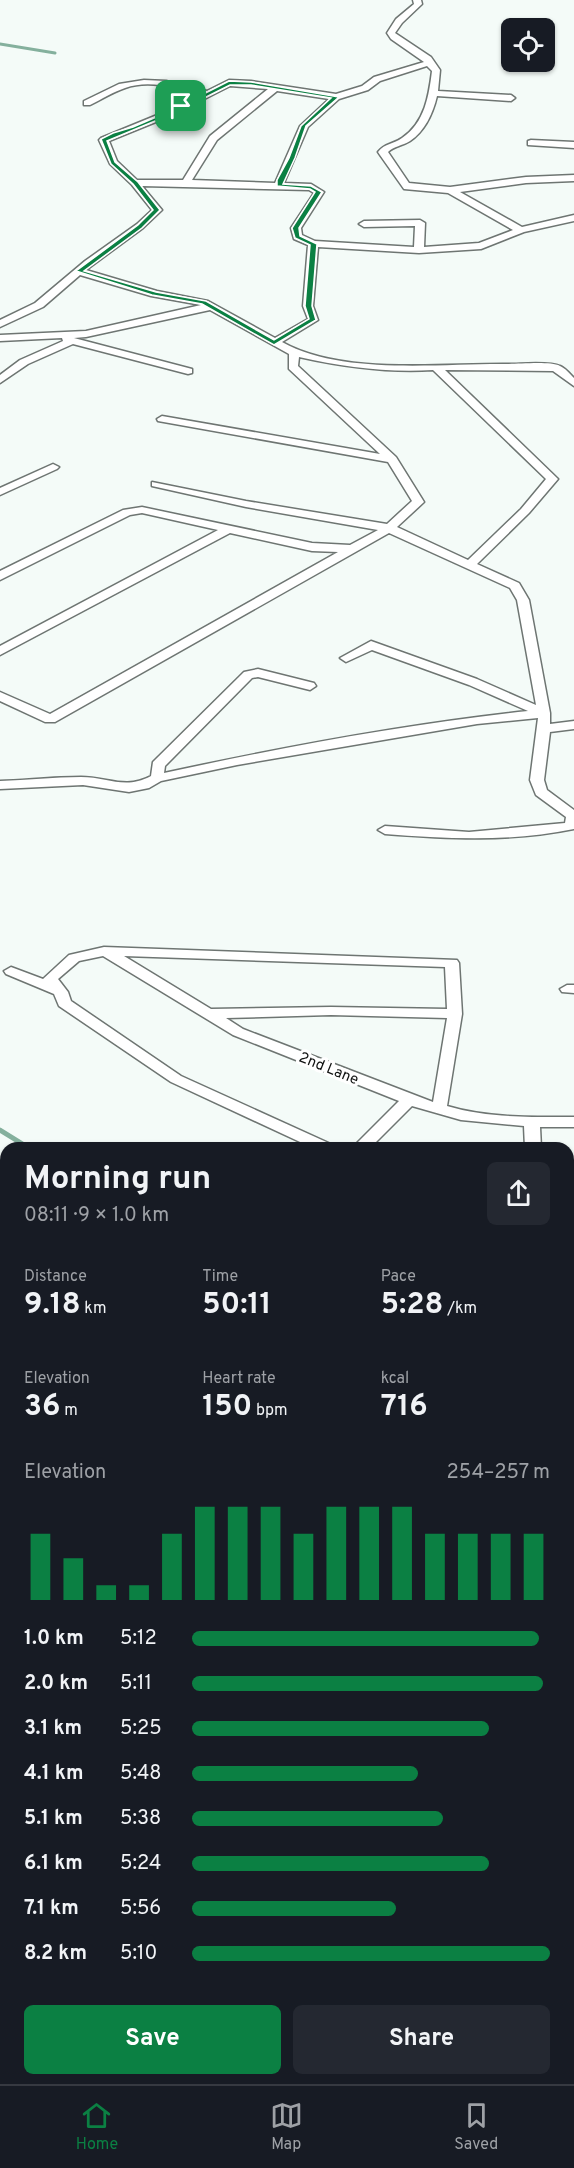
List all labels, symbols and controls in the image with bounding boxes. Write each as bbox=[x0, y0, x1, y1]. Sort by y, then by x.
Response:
map controls bbox=[501, 18, 555, 72]
button: locate bbox=[501, 18, 555, 72]
pin bbox=[155, 80, 206, 131]
icon: arrive bbox=[164, 89, 197, 122]
street label: 2nd Lane bbox=[296, 1049, 361, 1090]
text: Morning run bbox=[24, 1159, 211, 1201]
button: share bbox=[487, 1162, 550, 1225]
text: 08:11 · 9 × 1.0 km bbox=[24, 1203, 169, 1229]
text: Distance bbox=[24, 1267, 87, 1287]
text: Time bbox=[202, 1267, 238, 1287]
text: Pace bbox=[381, 1267, 416, 1287]
text: 9.18 bbox=[24, 1287, 81, 1324]
text: 50:11 bbox=[202, 1287, 272, 1324]
text: 5:28 bbox=[381, 1287, 444, 1324]
text: km bbox=[81, 1299, 107, 1319]
text: /km bbox=[444, 1299, 477, 1319]
text: Elevation bbox=[24, 1369, 90, 1389]
text: Heart rate bbox=[202, 1369, 276, 1389]
text: kcal bbox=[381, 1369, 409, 1389]
text: 36 bbox=[24, 1389, 60, 1426]
text: 150 bbox=[202, 1389, 252, 1426]
text: 716 bbox=[381, 1389, 428, 1426]
text: m bbox=[60, 1401, 78, 1421]
text: bpm bbox=[252, 1401, 288, 1421]
text: Elevation bbox=[24, 1460, 106, 1486]
text: 254–257 m bbox=[447, 1460, 550, 1486]
text: 1.0 km bbox=[24, 1626, 84, 1652]
text: 5:12 bbox=[120, 1626, 157, 1652]
text: 2.0 km bbox=[24, 1671, 88, 1697]
text: 5:11 bbox=[120, 1671, 152, 1697]
text: 3.1 km bbox=[24, 1716, 82, 1742]
text: 5:25 bbox=[120, 1716, 162, 1742]
text: 4.1 km bbox=[24, 1761, 83, 1787]
text: 5:48 bbox=[120, 1761, 162, 1787]
text: 5.1 km bbox=[24, 1806, 83, 1832]
text: 5:38 bbox=[120, 1806, 161, 1832]
text: 6.1 km bbox=[24, 1851, 83, 1877]
text: 5:24 bbox=[120, 1851, 161, 1877]
text: 7.1 km bbox=[24, 1896, 79, 1922]
text: 5:56 bbox=[120, 1896, 161, 1922]
text: 8.2 km bbox=[24, 1941, 87, 1967]
text: 5:10 bbox=[120, 1941, 157, 1967]
button: Save bbox=[24, 2005, 281, 2074]
button: Share bbox=[293, 2005, 550, 2074]
tab: Home bbox=[76, 2099, 118, 2155]
tab: Map bbox=[270, 2099, 303, 2155]
tab: Saved bbox=[454, 2099, 498, 2155]

